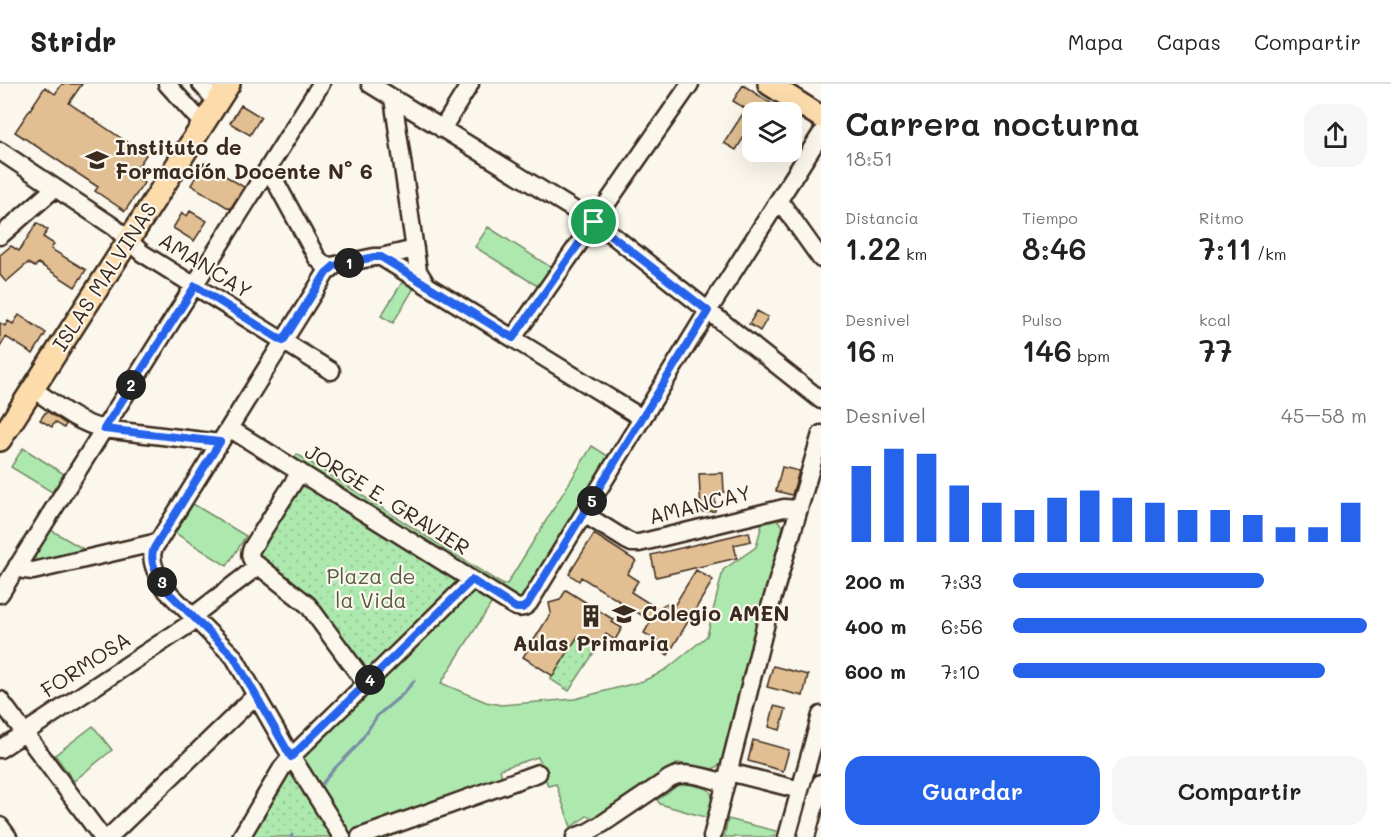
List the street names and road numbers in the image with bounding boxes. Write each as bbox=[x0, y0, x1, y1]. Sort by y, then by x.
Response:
street label: ISLAS MALVINAS bbox=[46, 197, 162, 356]
street label: AMANCAY bbox=[154, 226, 257, 304]
street label: JORGE E. GRAVIER bbox=[300, 437, 475, 560]
street label: AMANCAY bbox=[646, 478, 754, 529]
street label: FORMOSA bbox=[35, 625, 135, 703]

